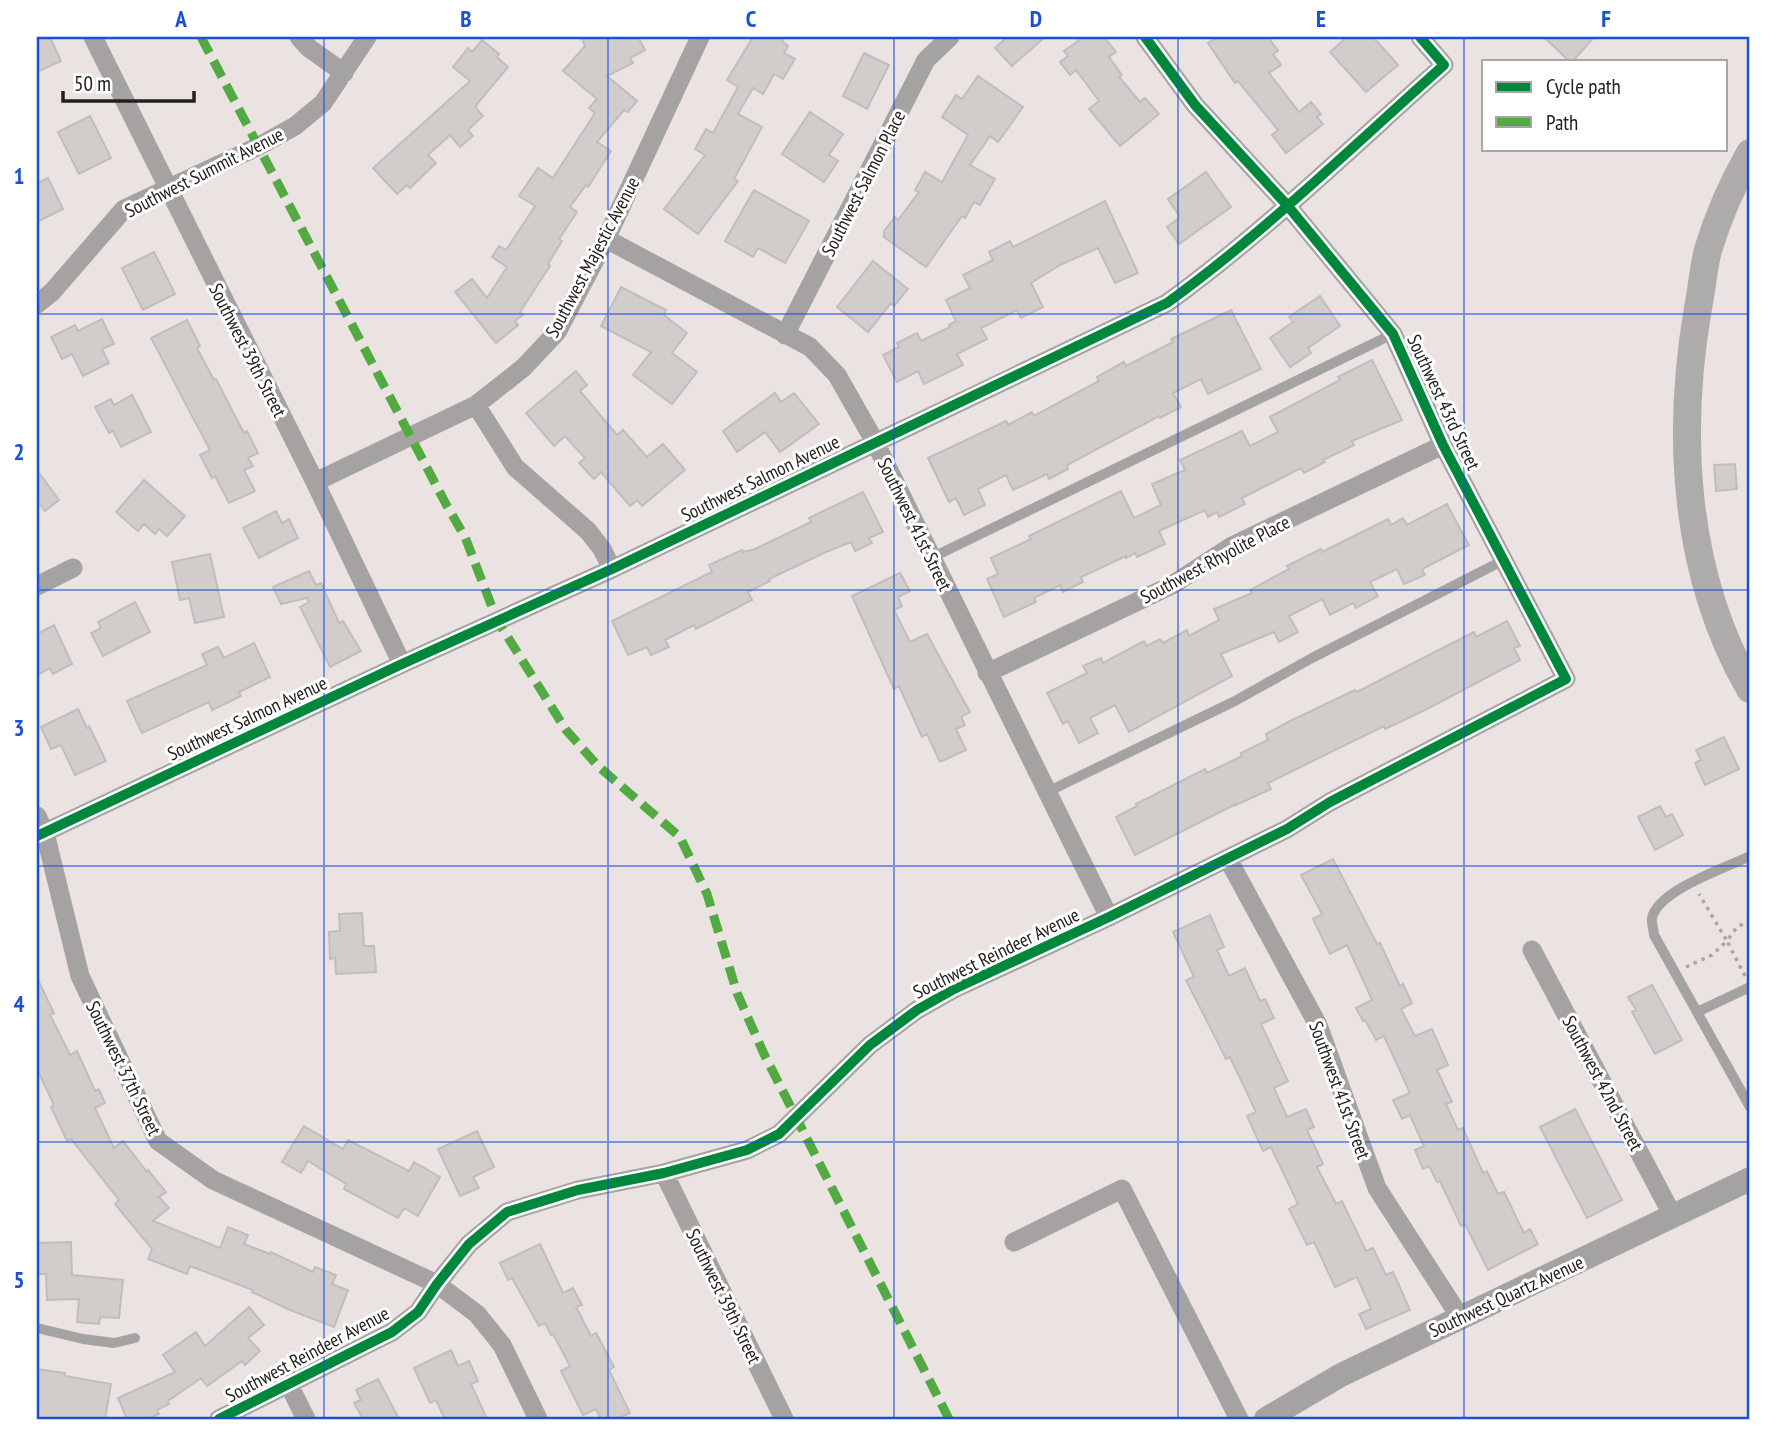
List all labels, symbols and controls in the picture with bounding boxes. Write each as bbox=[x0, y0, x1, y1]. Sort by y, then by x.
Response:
text: A bbox=[174, 4, 187, 33]
text: B bbox=[460, 4, 472, 33]
text: C bbox=[746, 4, 757, 33]
text: D bbox=[1030, 4, 1042, 33]
text: E bbox=[1316, 4, 1326, 33]
text: F bbox=[1601, 4, 1611, 33]
scale bar bbox=[63, 60, 194, 104]
legend bbox=[1482, 60, 1728, 150]
text: 50 m bbox=[74, 70, 111, 97]
text: Cycle path bbox=[1546, 73, 1621, 100]
street label: Southwest Salmon Place bbox=[816, 106, 910, 260]
text: Path bbox=[1546, 109, 1578, 136]
street label: Southwest Summit Avenue bbox=[121, 122, 287, 222]
text: 1 bbox=[14, 161, 25, 190]
street label: Southwest Majestic Avenue bbox=[540, 173, 644, 341]
street label: Southwest 39th Street bbox=[204, 279, 292, 422]
street label: Southwest 43rd Street bbox=[1402, 330, 1486, 474]
street label: Southwest Salmon Avenue bbox=[677, 429, 843, 527]
text: 2 bbox=[14, 437, 25, 466]
street label: Southwest 41st Street bbox=[872, 454, 958, 595]
street label: Southwest Rhyolite Place bbox=[1136, 509, 1294, 609]
street label: Southwest Salmon Avenue bbox=[163, 670, 331, 766]
text: 3 bbox=[14, 713, 25, 742]
street label: Southwest Reindeer Avenue bbox=[909, 902, 1083, 1004]
text: 4 bbox=[14, 989, 25, 1018]
street label: Southwest 37th Street bbox=[81, 997, 167, 1140]
street label: Southwest 42nd Street bbox=[1557, 1011, 1649, 1155]
street label: Southwest 41st Street bbox=[1304, 1018, 1376, 1163]
street label: Southwest 39th Street bbox=[681, 1225, 767, 1368]
street label: Southwest Quartz Avenue bbox=[1425, 1250, 1587, 1342]
text: 5 bbox=[14, 1265, 25, 1294]
street label: Southwest Reindeer Avenue bbox=[221, 1301, 393, 1407]

